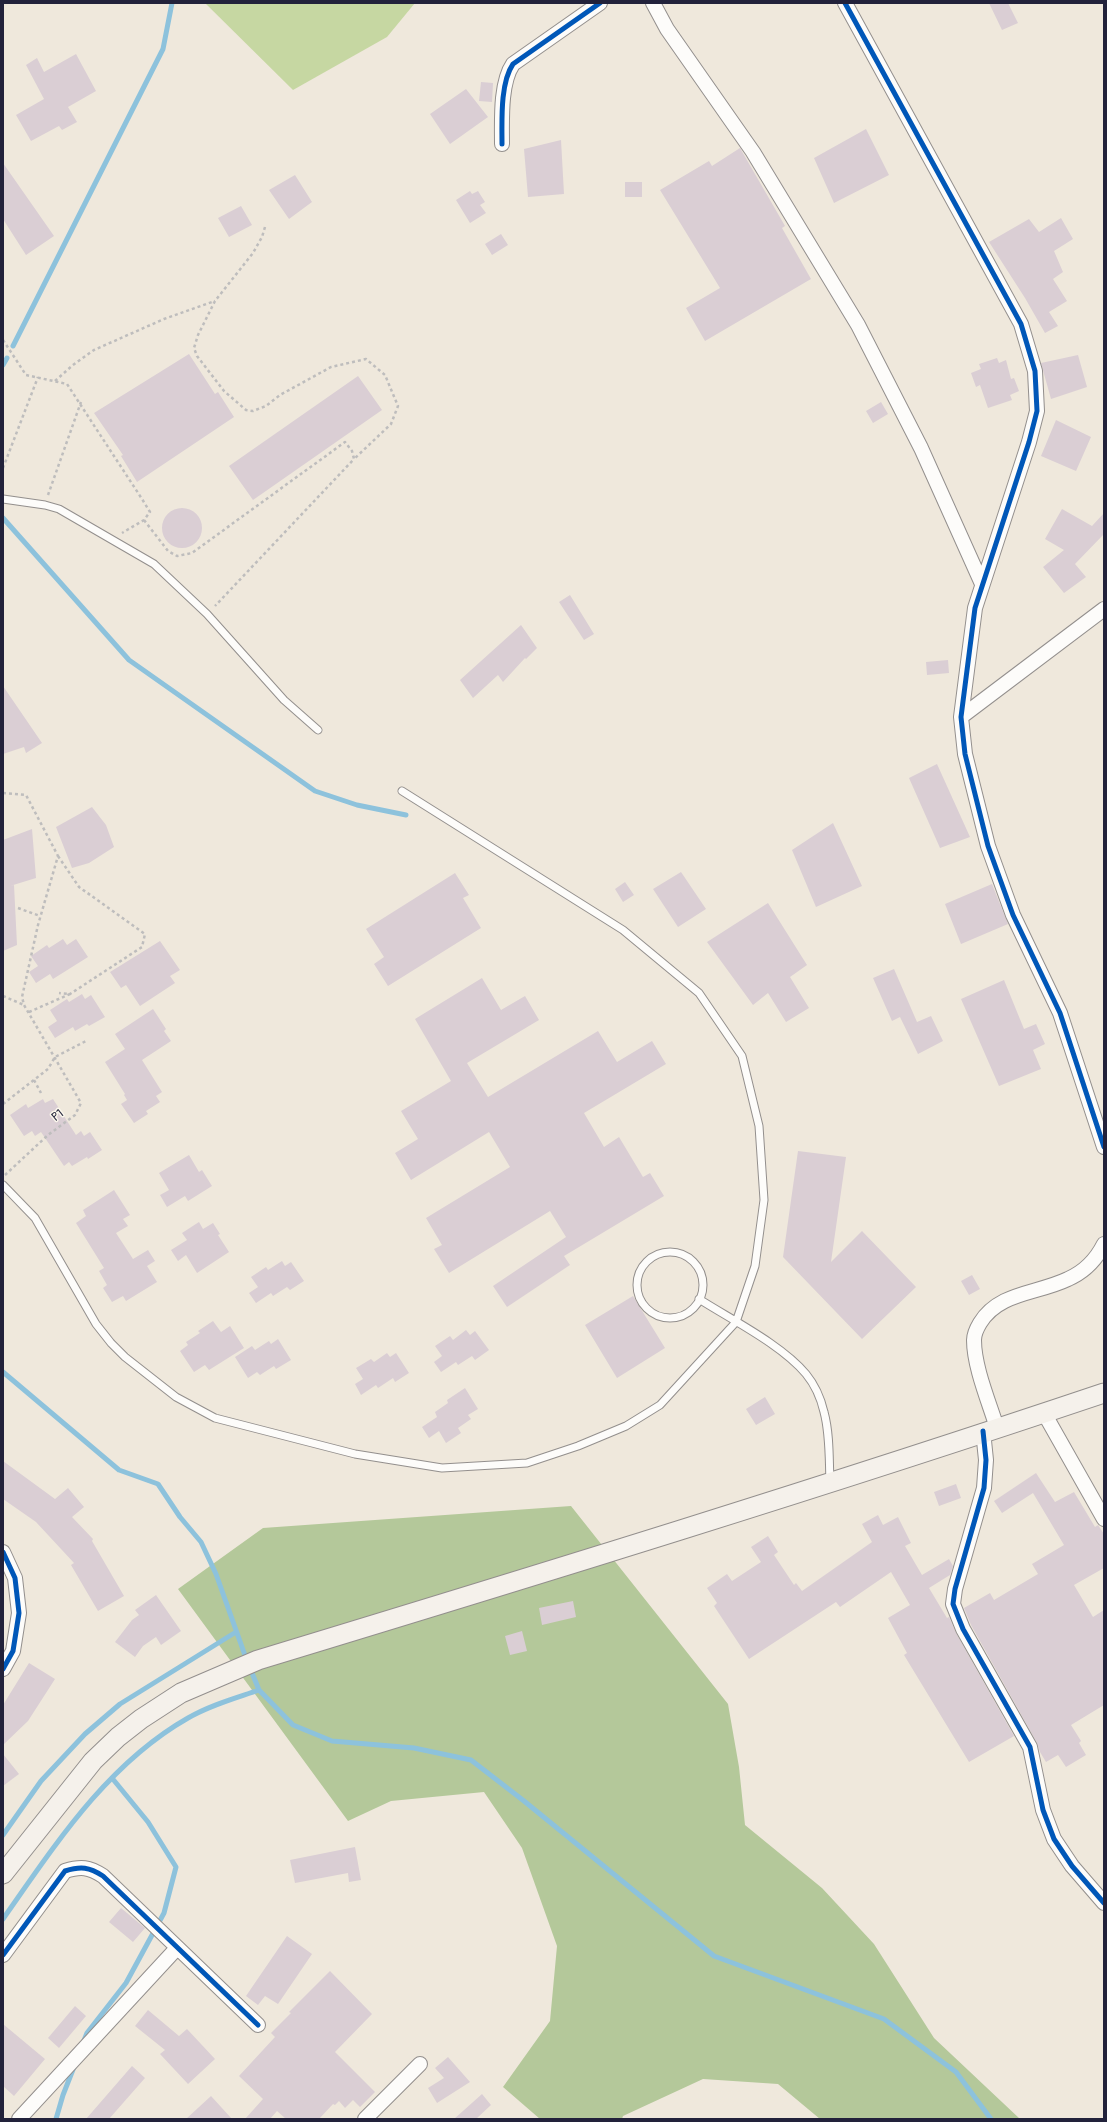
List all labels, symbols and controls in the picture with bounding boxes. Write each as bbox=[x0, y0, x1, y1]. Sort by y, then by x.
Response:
street label: P1 bbox=[49, 1107, 67, 1125]

